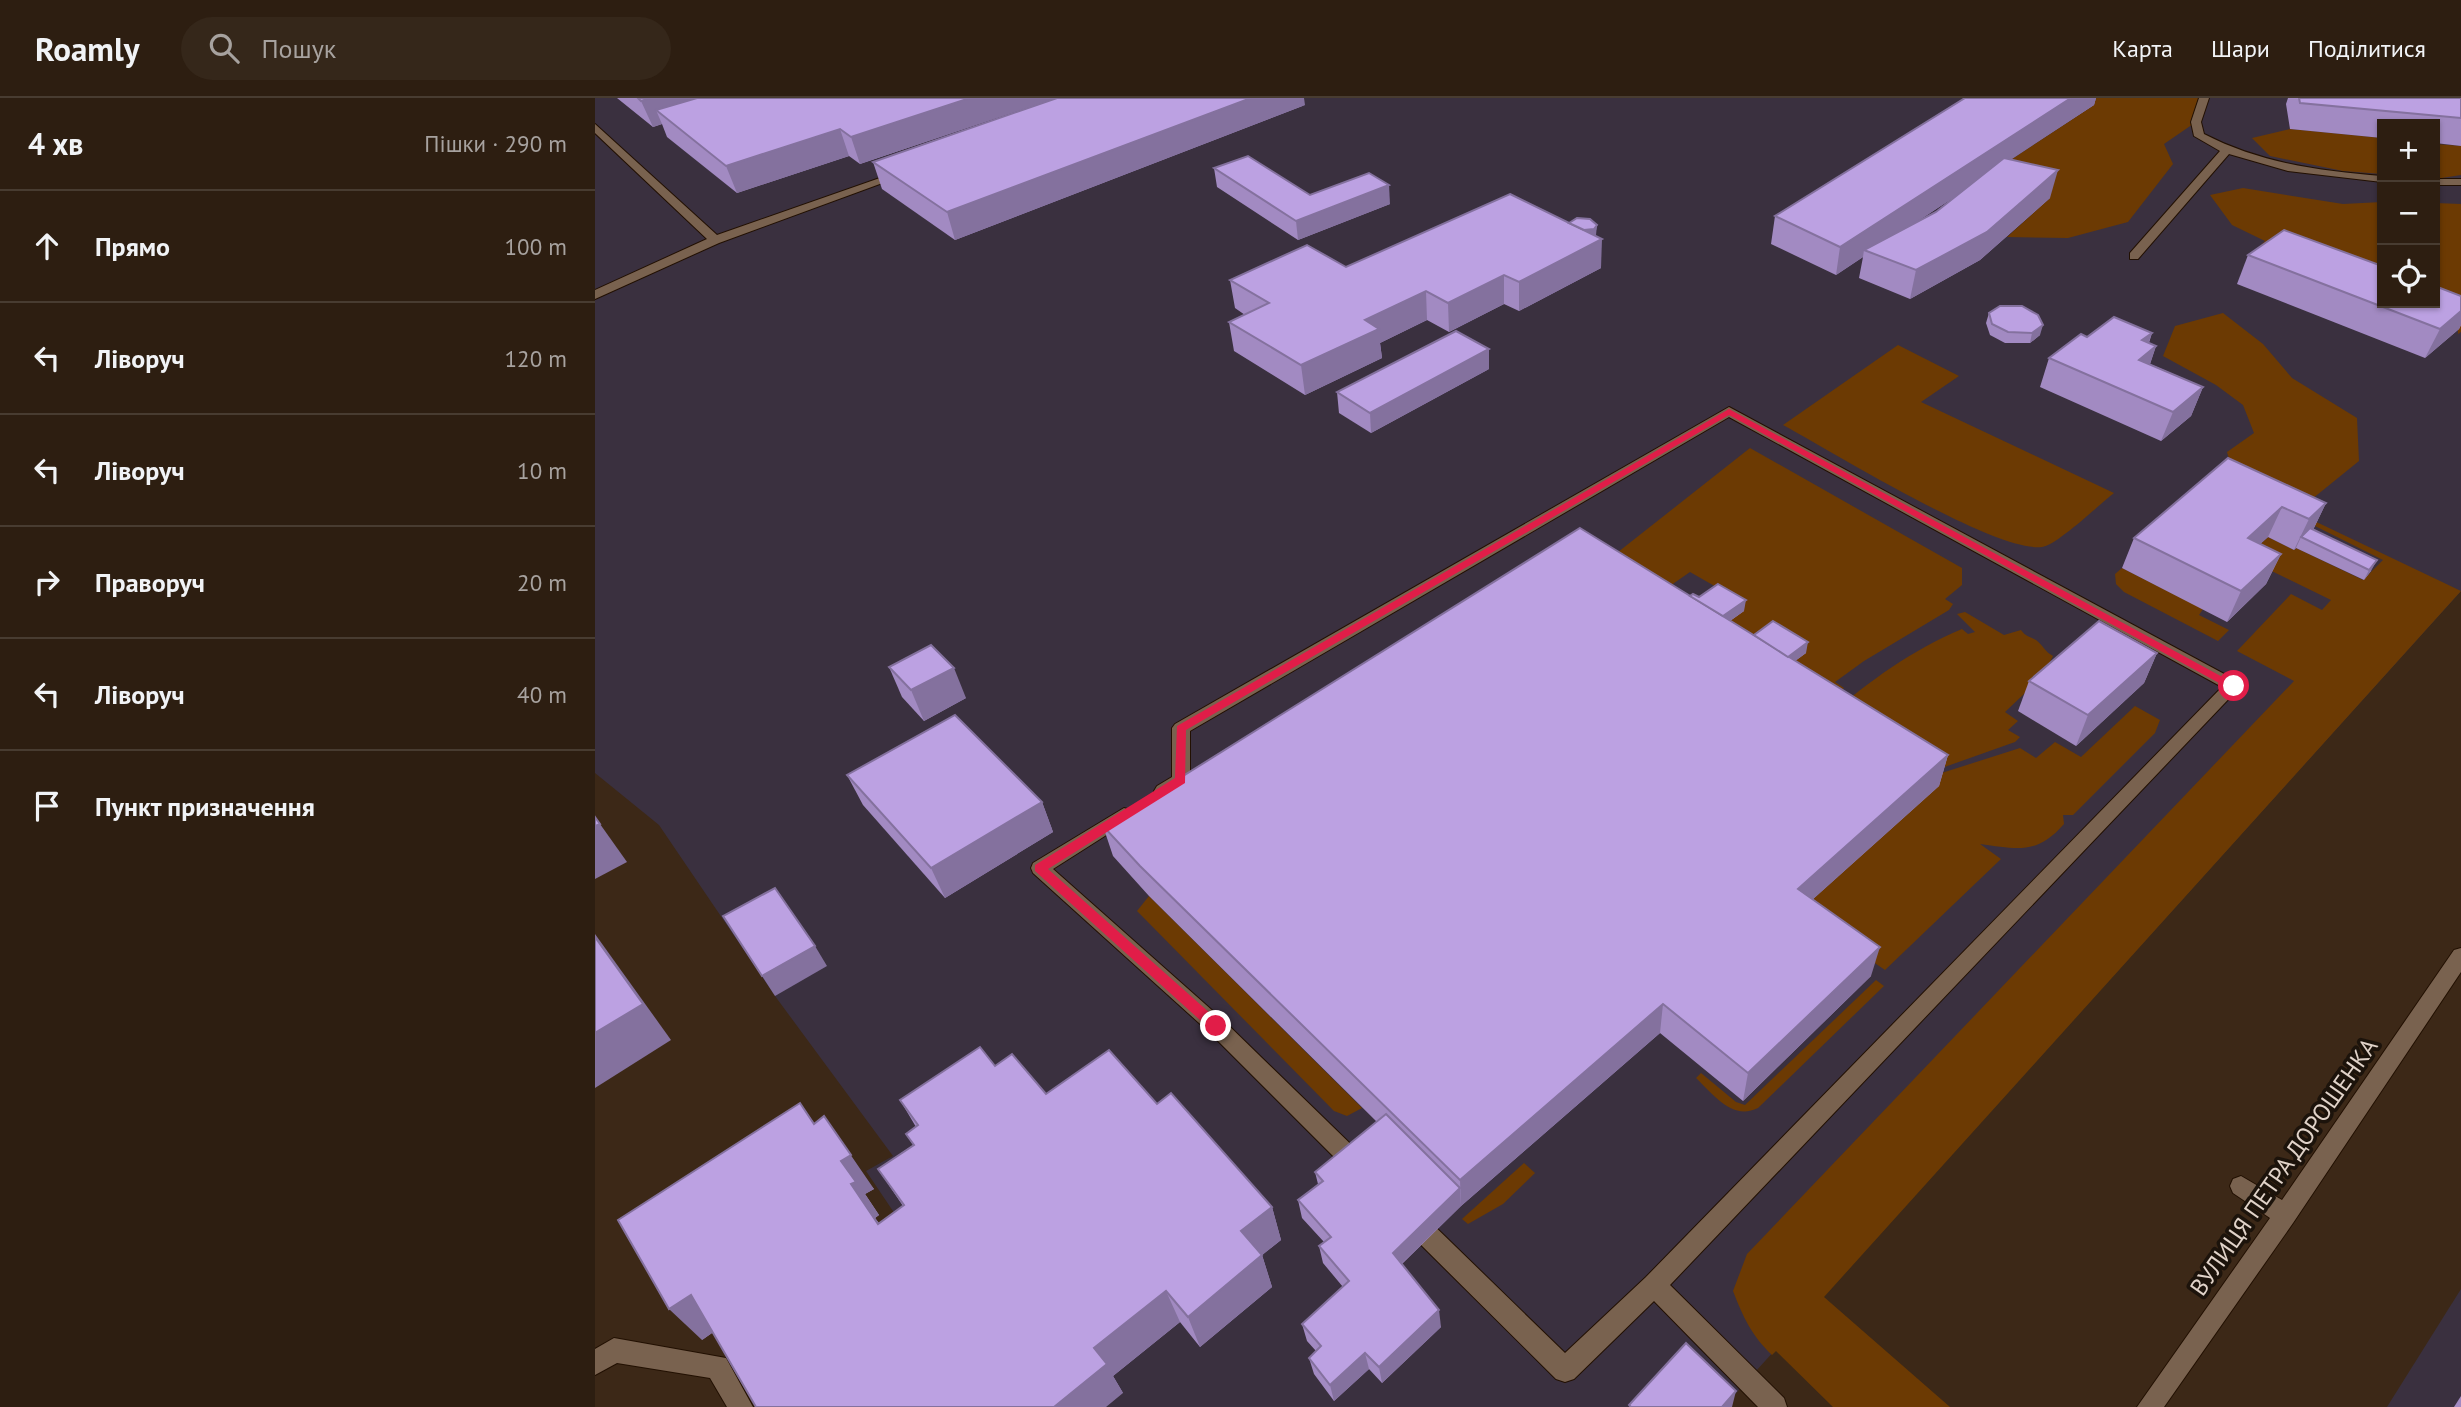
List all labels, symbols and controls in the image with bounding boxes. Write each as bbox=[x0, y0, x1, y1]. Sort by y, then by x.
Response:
search box bbox=[181, 17, 671, 80]
text: Roamly bbox=[35, 27, 139, 70]
icon: search bbox=[205, 29, 243, 67]
text: Пошук bbox=[261, 32, 336, 65]
text: Карта bbox=[2112, 33, 2173, 64]
text: Шари bbox=[2211, 33, 2270, 64]
text: Поділитися bbox=[2308, 33, 2426, 64]
map controls bbox=[2377, 119, 2440, 308]
button: + bbox=[2377, 119, 2440, 182]
text: 4 хв bbox=[28, 124, 84, 163]
text: Пішки · 290 m bbox=[424, 129, 567, 158]
button: − bbox=[2377, 182, 2440, 245]
icon: ahead bbox=[28, 227, 66, 265]
text: Прямо bbox=[95, 230, 170, 263]
text: 100 m bbox=[505, 232, 567, 261]
button: locate bbox=[2377, 245, 2440, 308]
icon: left bbox=[28, 339, 66, 377]
text: Ліворуч bbox=[95, 342, 185, 375]
text: 120 m bbox=[505, 344, 567, 373]
icon: left bbox=[28, 451, 66, 489]
text: Ліворуч bbox=[95, 454, 185, 487]
text: 10 m bbox=[517, 456, 567, 485]
icon: right bbox=[28, 563, 66, 601]
text: Праворуч bbox=[95, 566, 205, 599]
text: 20 m bbox=[517, 568, 567, 597]
route start bbox=[2218, 670, 2249, 701]
icon: left bbox=[28, 675, 66, 713]
text: Ліворуч bbox=[95, 678, 185, 711]
text: 40 m bbox=[517, 680, 567, 709]
icon: arrive bbox=[28, 787, 66, 825]
text: Пункт призначення bbox=[95, 790, 315, 823]
route end bbox=[1200, 1010, 1231, 1041]
street label: ВУЛИЦЯ ПЕТРА ДОРОШЕНКА bbox=[2183, 1032, 2384, 1301]

